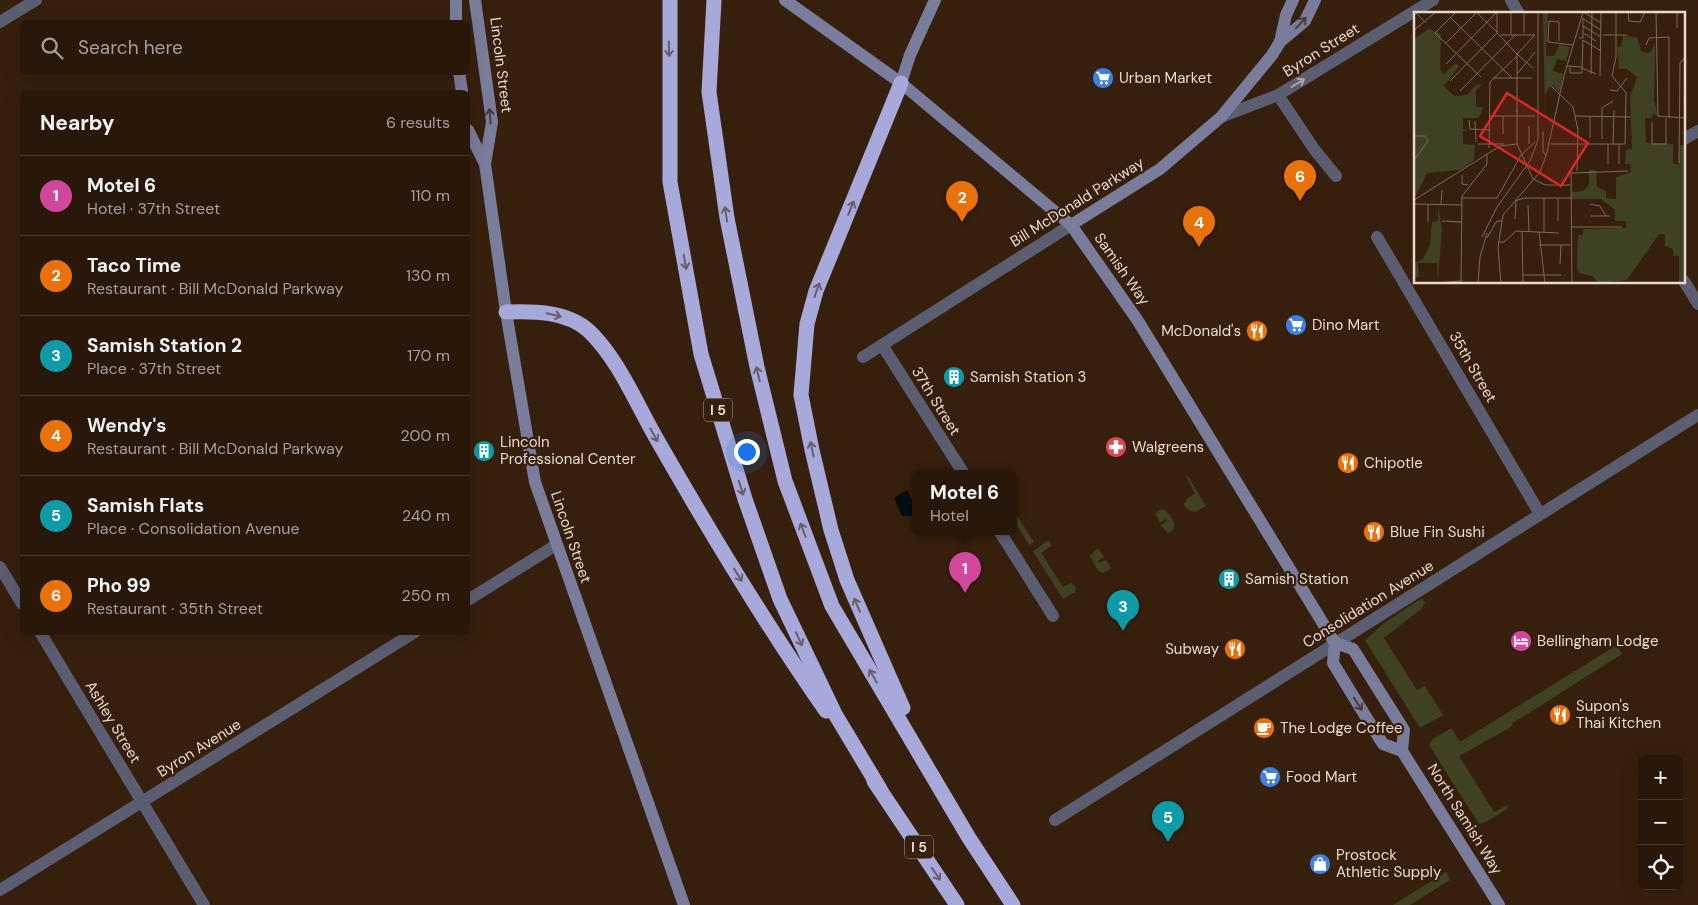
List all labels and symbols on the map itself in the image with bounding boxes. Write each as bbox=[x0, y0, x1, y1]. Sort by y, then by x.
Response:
inset map bbox=[1414, 12, 1686, 284]
street label: Lincoln Street bbox=[485, 16, 517, 114]
one-way arrow bbox=[1295, 17, 1307, 30]
street label: Byron Street bbox=[1279, 18, 1363, 81]
one-way arrow bbox=[664, 40, 674, 56]
supermarket icon: Urban Market bbox=[1091, 66, 1115, 90]
place label: Urban Market bbox=[1119, 68, 1212, 88]
one-way arrow bbox=[1290, 78, 1304, 88]
one-way arrow bbox=[486, 108, 495, 124]
street label: Bill McDonald Parkway bbox=[1006, 152, 1148, 251]
pin: 6 bbox=[1284, 160, 1316, 201]
pin: 2 bbox=[946, 181, 978, 222]
one-way arrow bbox=[847, 201, 856, 216]
pin: 4 bbox=[1183, 206, 1215, 247]
one-way arrow bbox=[721, 207, 731, 223]
street label: Samish Way bbox=[1090, 229, 1155, 310]
one-way arrow bbox=[680, 254, 690, 270]
one-way arrow bbox=[813, 282, 822, 298]
one-way arrow bbox=[546, 311, 562, 320]
supermarket icon: Dino Mart bbox=[1284, 313, 1308, 337]
place label: Dino Mart bbox=[1312, 315, 1380, 335]
restaurant icon: McDonald's bbox=[1245, 319, 1269, 343]
place label: McDonald's bbox=[1161, 321, 1241, 341]
street label: 35th Street bbox=[1445, 328, 1501, 406]
street label: 37th Street bbox=[907, 363, 965, 439]
building icon: Samish Station 3 bbox=[942, 365, 966, 389]
one-way arrow bbox=[753, 366, 762, 382]
place label: Samish Station 3 bbox=[970, 367, 1086, 387]
road number: I 5 bbox=[704, 398, 732, 422]
one-way arrow bbox=[650, 428, 660, 442]
place label: Lincoln Professional Center bbox=[500, 432, 636, 469]
pharmacy icon: Walgreens bbox=[1104, 435, 1128, 459]
place label: Walgreens bbox=[1132, 437, 1204, 457]
building icon: Lincoln Professional Center bbox=[472, 439, 496, 463]
your location bbox=[734, 439, 760, 465]
one-way arrow bbox=[807, 442, 816, 458]
restaurant icon: Chipotle bbox=[1336, 451, 1360, 475]
place label: Chipotle bbox=[1364, 453, 1423, 473]
one-way arrow bbox=[737, 479, 747, 495]
street label: Lincoln Street bbox=[546, 488, 596, 586]
restaurant icon: Blue Fin Sushi bbox=[1362, 520, 1386, 544]
one-way arrow bbox=[798, 522, 807, 538]
place label: Blue Fin Sushi bbox=[1390, 522, 1485, 542]
pin: 1 bbox=[949, 552, 981, 593]
street label: Consolidation Avenue bbox=[1299, 556, 1437, 652]
one-way arrow bbox=[734, 567, 744, 581]
building icon: Samish Station bbox=[1217, 567, 1241, 591]
place label: Samish Station bbox=[1245, 569, 1349, 589]
pin: 3 bbox=[1107, 590, 1139, 631]
one-way arrow bbox=[852, 598, 861, 613]
hotel icon: Bellingham Lodge bbox=[1509, 629, 1533, 653]
one-way arrow bbox=[795, 631, 805, 646]
place label: Bellingham Lodge bbox=[1537, 631, 1658, 651]
restaurant icon: Subway bbox=[1223, 637, 1247, 661]
place label: Subway bbox=[1165, 639, 1220, 659]
one-way arrow bbox=[868, 668, 878, 683]
street label: Ashley Street bbox=[81, 677, 145, 767]
place label: Supon's Thai Kitchen bbox=[1576, 696, 1661, 733]
one-way arrow bbox=[1354, 697, 1364, 711]
restaurant icon: Supon's Thai Kitchen bbox=[1548, 703, 1572, 727]
street label: Byron Avenue bbox=[153, 714, 245, 782]
cafe icon: The Lodge Coffee bbox=[1252, 716, 1276, 740]
place label: The Lodge Coffee bbox=[1280, 718, 1403, 738]
street label: North Samish Way bbox=[1423, 760, 1508, 879]
supermarket icon: Food Mart bbox=[1258, 765, 1282, 789]
place label: Food Mart bbox=[1286, 767, 1357, 787]
pin: 5 bbox=[1152, 801, 1184, 842]
road number: I 5 bbox=[905, 836, 933, 859]
place label: Prostock Athletic Supply bbox=[1336, 845, 1442, 882]
shop icon: Prostock Athletic Supply bbox=[1308, 852, 1332, 876]
one-way arrow bbox=[931, 866, 941, 880]

